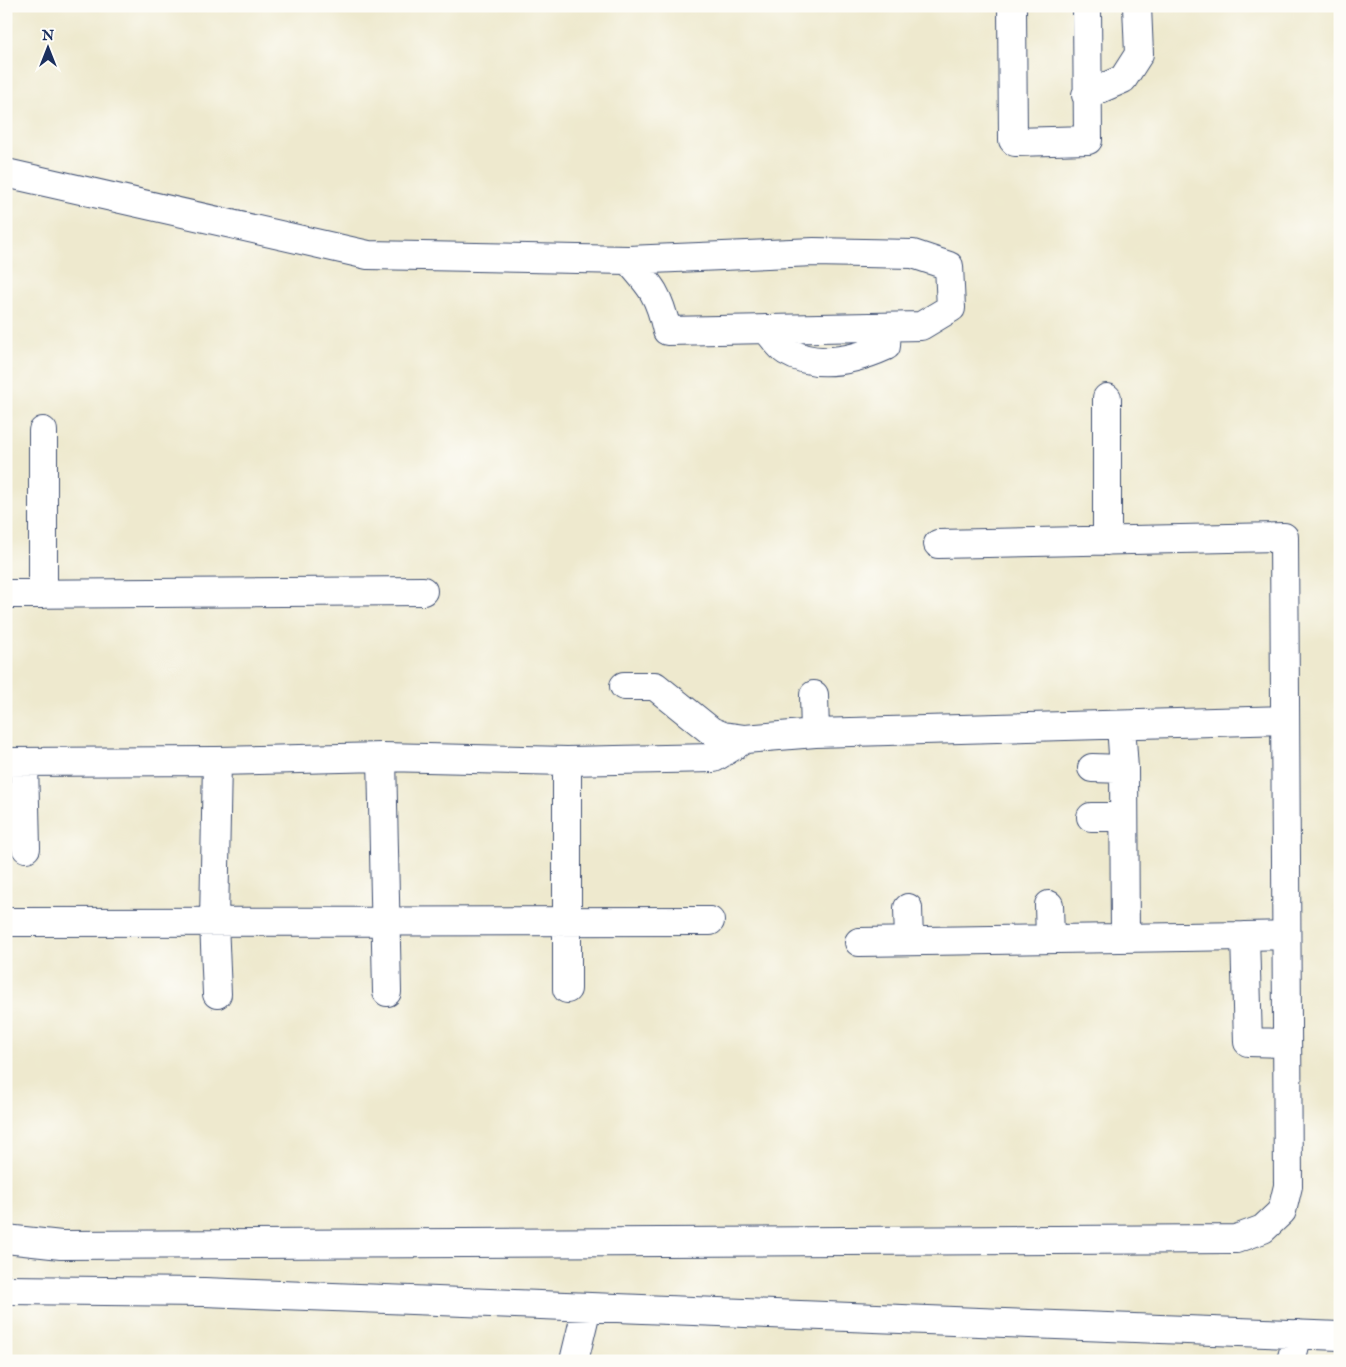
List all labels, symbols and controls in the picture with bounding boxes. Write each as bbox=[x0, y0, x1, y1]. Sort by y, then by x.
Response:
north arrow bbox=[22, 22, 72, 72]
text: N bbox=[41, 27, 54, 45]

